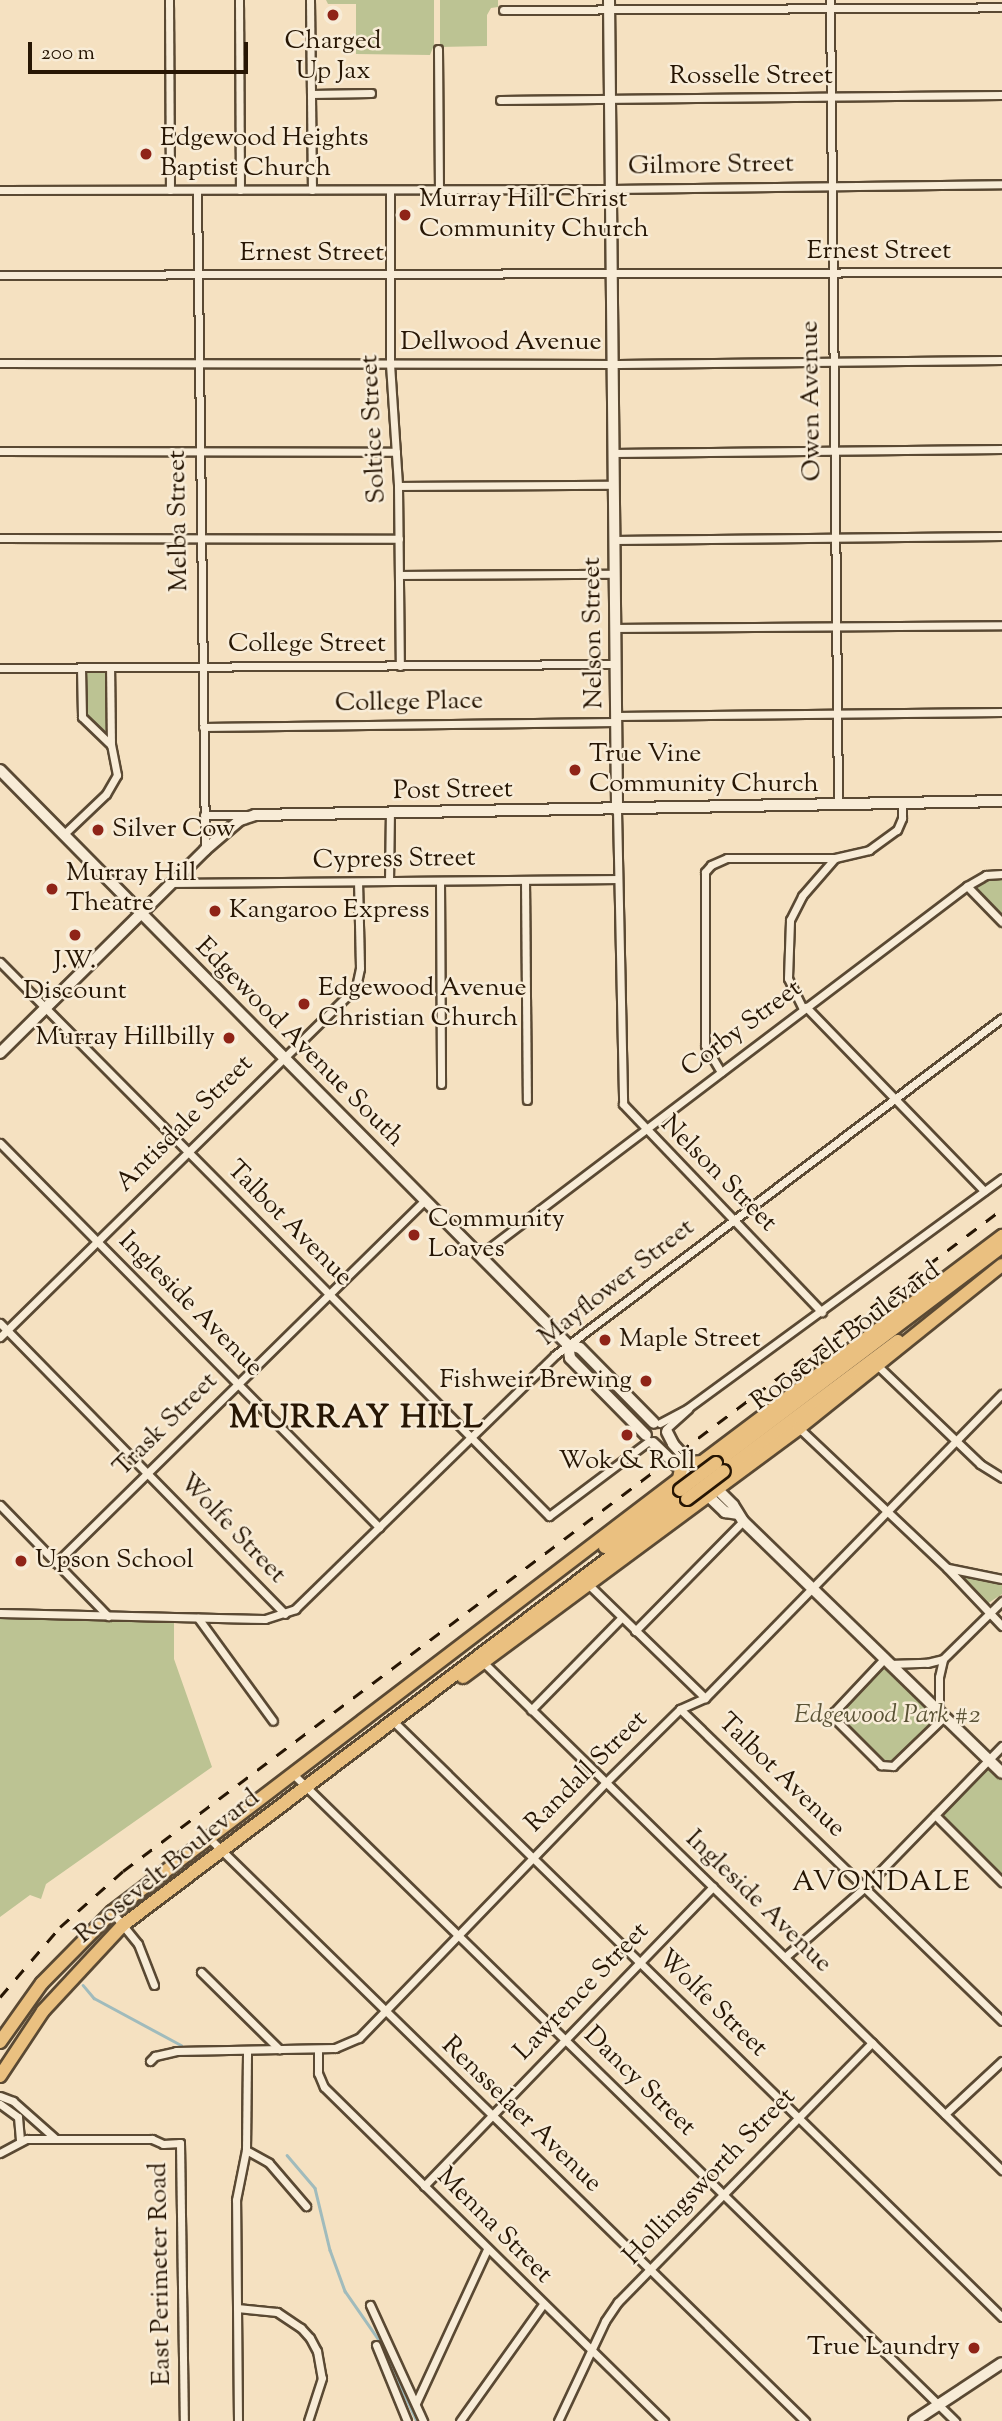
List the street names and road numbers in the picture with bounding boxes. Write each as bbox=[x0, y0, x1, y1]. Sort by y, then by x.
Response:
street label: Rosselle Street bbox=[669, 61, 833, 93]
street label: Gilmore Street bbox=[628, 149, 794, 183]
street label: Ernest Street bbox=[807, 236, 951, 268]
street label: Ernest Street bbox=[240, 238, 384, 270]
street label: Owen Avenue bbox=[795, 320, 829, 482]
street label: Dellwood Avenue bbox=[400, 327, 602, 359]
street label: Soltice Street bbox=[355, 354, 393, 504]
street label: Melba Street bbox=[162, 450, 196, 592]
street label: Nelson Street bbox=[577, 557, 611, 709]
street label: College Street bbox=[228, 629, 386, 661]
street label: College Place bbox=[335, 686, 483, 720]
street label: Post Street bbox=[393, 774, 513, 808]
street label: Cypress Street bbox=[312, 843, 476, 877]
street label: Edgewood Avenue South bbox=[188, 932, 410, 1154]
street label: Corby Street bbox=[675, 974, 809, 1084]
street label: Antisdale Street bbox=[110, 1049, 260, 1199]
street label: Nelson Street bbox=[653, 1109, 783, 1239]
street label: Talbot Avenue bbox=[220, 1155, 358, 1293]
street label: Mayflower Street bbox=[533, 1212, 701, 1354]
street label: Ingleside Avenue bbox=[111, 1226, 269, 1384]
street label: Roosevelt Boulevard bbox=[745, 1256, 947, 1418]
street label: Trask Street bbox=[107, 1366, 225, 1484]
street label: Wolfe Street bbox=[172, 1467, 292, 1591]
street label: Randall Street bbox=[520, 1705, 654, 1839]
street label: Talbot Avenue bbox=[711, 1707, 851, 1845]
street label: Roosevelt Boulevard bbox=[69, 1783, 267, 1951]
street label: Ingleside Avenue bbox=[678, 1824, 838, 1980]
street label: Lawrence Street bbox=[508, 1916, 656, 2068]
street label: Wolfe Street bbox=[650, 1944, 774, 2064]
street label: Dancy Street bbox=[576, 2021, 702, 2143]
street label: Rensselaer Avenue bbox=[434, 2031, 608, 2199]
street label: Hollingsworth Street bbox=[617, 2082, 803, 2272]
street label: East Perimeter Road bbox=[143, 2162, 179, 2386]
street label: Menna Street bbox=[430, 2162, 558, 2290]

